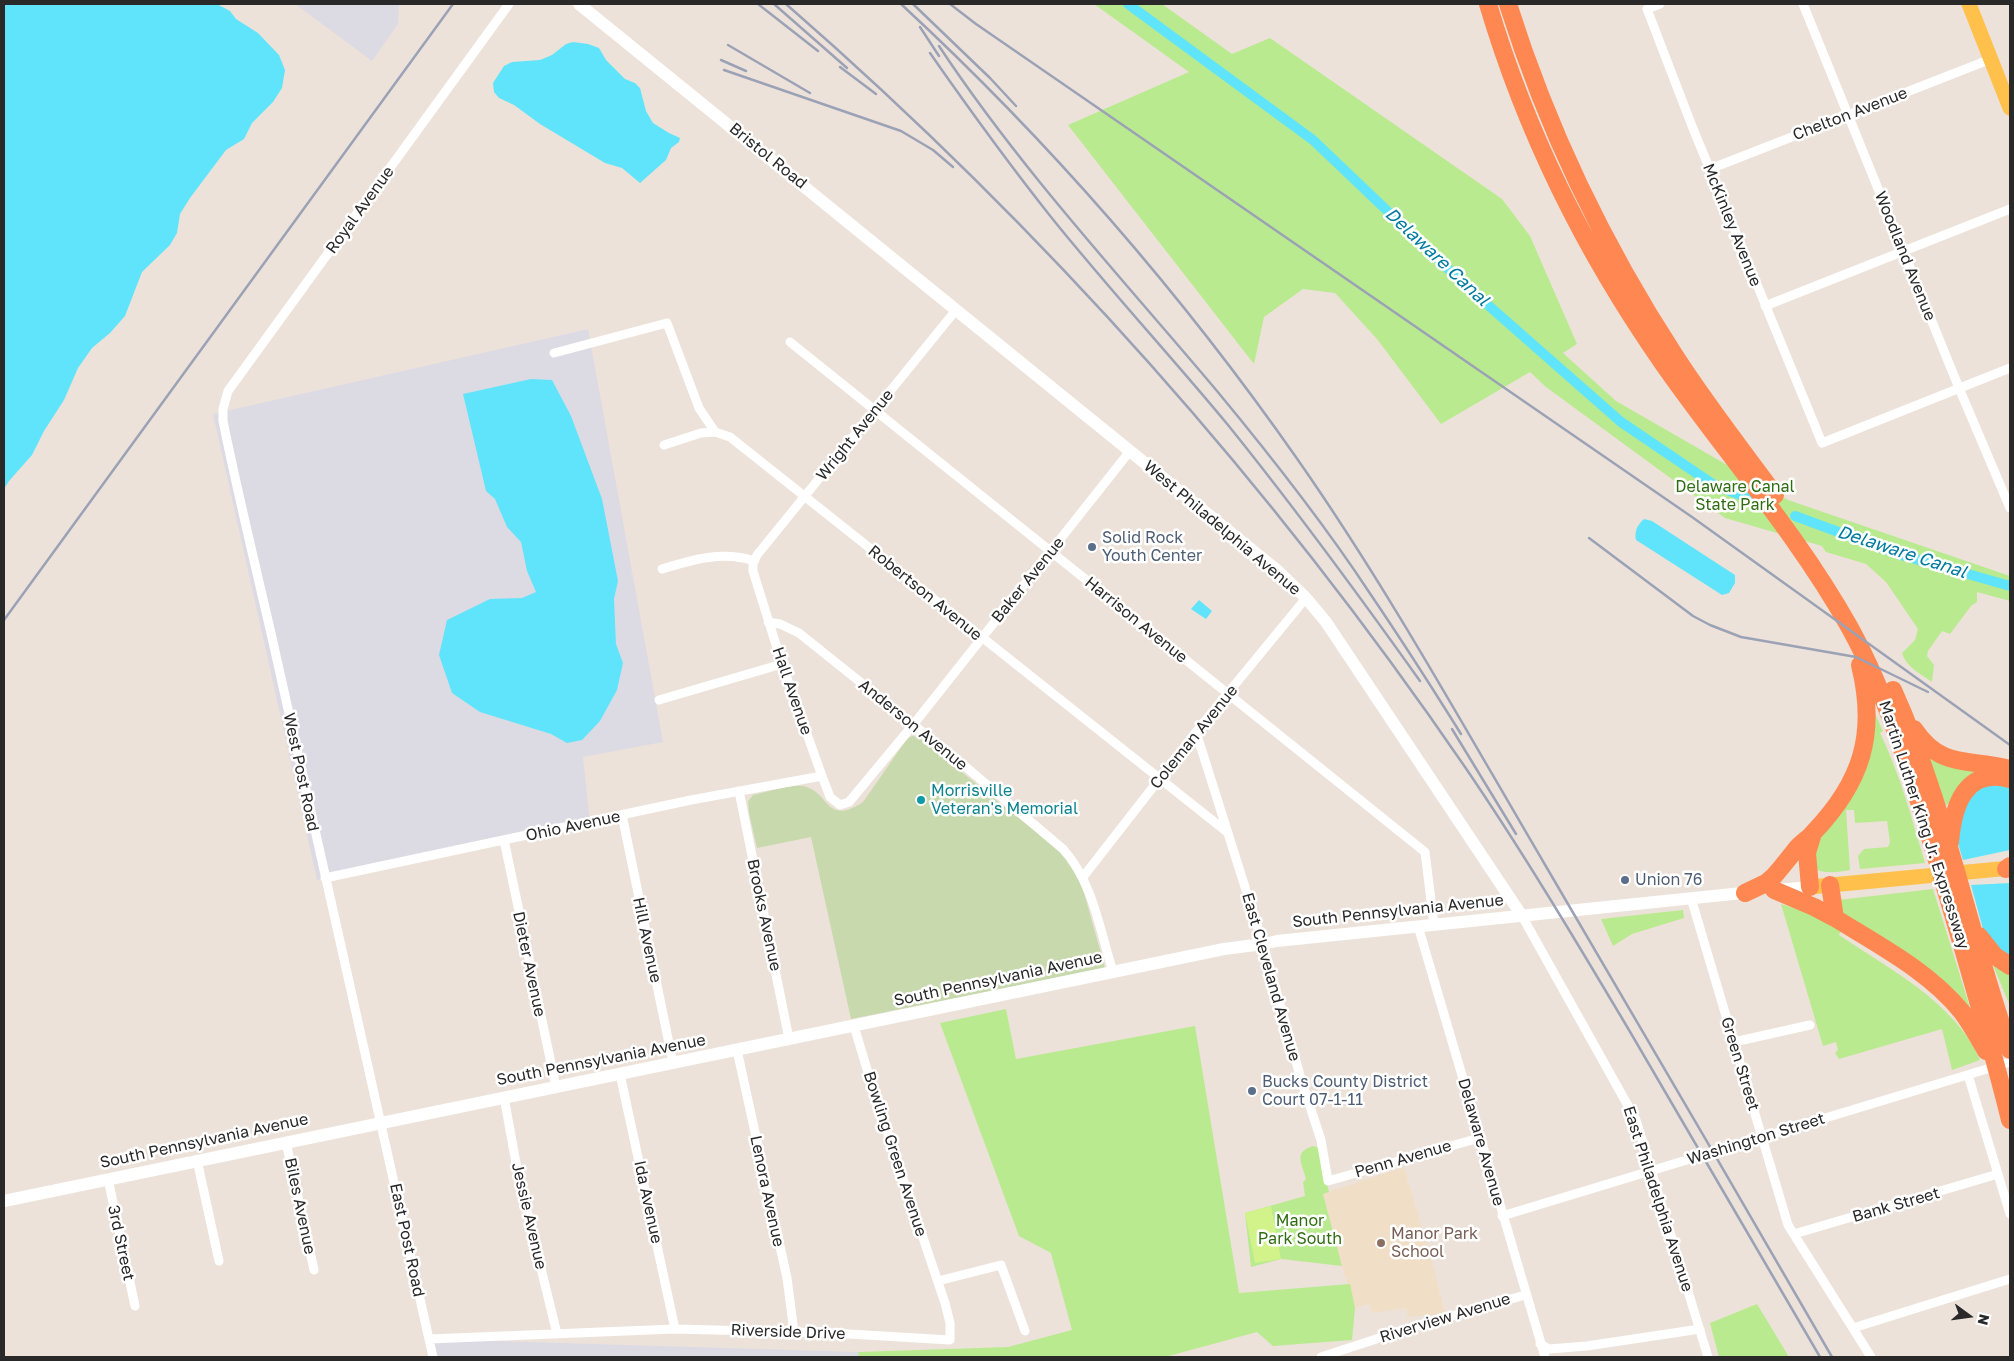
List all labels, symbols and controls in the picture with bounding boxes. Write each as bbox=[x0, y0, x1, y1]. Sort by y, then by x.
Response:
street label: Chelton Avenue bbox=[1790, 83, 1910, 145]
street label: Bristol Road bbox=[725, 119, 811, 193]
street label: McKinley Avenue bbox=[1699, 161, 1765, 289]
street label: Royal Avenue bbox=[322, 163, 398, 257]
street label: Woodland Avenue bbox=[1870, 188, 1940, 324]
water label: Delaware Canal bbox=[1380, 203, 1494, 311]
street label: Wright Avenue bbox=[812, 385, 898, 485]
street label: West Philadelphia Avenue bbox=[1139, 457, 1305, 599]
park label: Delaware Canal State Park bbox=[1675, 477, 1795, 515]
water label: Delaware Canal bbox=[1835, 521, 1969, 583]
place label: Solid Rock Youth Center bbox=[1102, 528, 1202, 566]
street label: Baker Avenue bbox=[988, 533, 1068, 627]
street label: Robertson Avenue bbox=[864, 541, 986, 645]
marker: Solid Rock Youth Center bbox=[1086, 541, 1098, 553]
street label: Harrison Avenue bbox=[1081, 573, 1191, 667]
street label: Hall Avenue bbox=[768, 644, 816, 738]
street label: Anderson Avenue bbox=[855, 675, 971, 775]
street label: Coleman Avenue bbox=[1146, 681, 1242, 793]
street label: Martin Luther King Jr. Expressway bbox=[1875, 698, 1973, 952]
street label: West Post Road bbox=[279, 711, 323, 833]
place label: Morrisville Veteran's Memorial bbox=[931, 781, 1078, 819]
marker: Morrisville Veteran's Memorial bbox=[915, 794, 927, 806]
street label: Ohio Avenue bbox=[524, 807, 622, 845]
street label: Brooks Avenue bbox=[743, 857, 785, 973]
place label: Union 76 bbox=[1635, 870, 1702, 890]
marker: Union 76 bbox=[1619, 874, 1631, 886]
street label: East Cleveland Avenue bbox=[1238, 890, 1304, 1064]
street label: South Pennsylvania Avenue bbox=[1291, 890, 1505, 932]
street label: Hill Avenue bbox=[629, 895, 665, 985]
street label: Dieter Avenue bbox=[508, 910, 550, 1018]
street label: South Pennsylvania Avenue bbox=[892, 948, 1104, 1010]
street label: Green Street bbox=[1717, 1015, 1763, 1113]
street label: South Pennsylvania Avenue bbox=[495, 1030, 707, 1090]
street label: Bowling Green Avenue bbox=[859, 1069, 931, 1239]
place label: Bucks County District Court 07-1-11 bbox=[1262, 1072, 1428, 1110]
street label: Delaware Avenue bbox=[1454, 1076, 1508, 1208]
marker: Bucks County District Court 07-1-11 bbox=[1246, 1085, 1258, 1097]
street label: East Philadelphia Avenue bbox=[1619, 1104, 1697, 1294]
street label: Washington Street bbox=[1685, 1109, 1827, 1169]
street label: South Pennsylvania Avenue bbox=[98, 1110, 310, 1172]
street label: Lenora Avenue bbox=[746, 1134, 788, 1248]
street label: Penn Avenue bbox=[1352, 1136, 1454, 1182]
street label: Biles Avenue bbox=[280, 1156, 320, 1256]
street label: Ida Avenue bbox=[630, 1159, 666, 1245]
street label: Jessie Avenue bbox=[507, 1161, 551, 1271]
street label: East Post Road bbox=[386, 1182, 428, 1298]
street label: Bank Street bbox=[1850, 1183, 1942, 1227]
street label: 3rd Street bbox=[104, 1204, 138, 1282]
park label: Manor Park South bbox=[1258, 1211, 1342, 1249]
place label: Manor Park School bbox=[1391, 1224, 1478, 1262]
marker: Manor Park School bbox=[1375, 1237, 1387, 1249]
street label: Riverview Avenue bbox=[1377, 1289, 1513, 1347]
north arrow bbox=[1944, 1291, 1994, 1341]
text: N bbox=[1975, 1313, 1994, 1327]
street label: Riverside Drive bbox=[730, 1320, 846, 1344]

